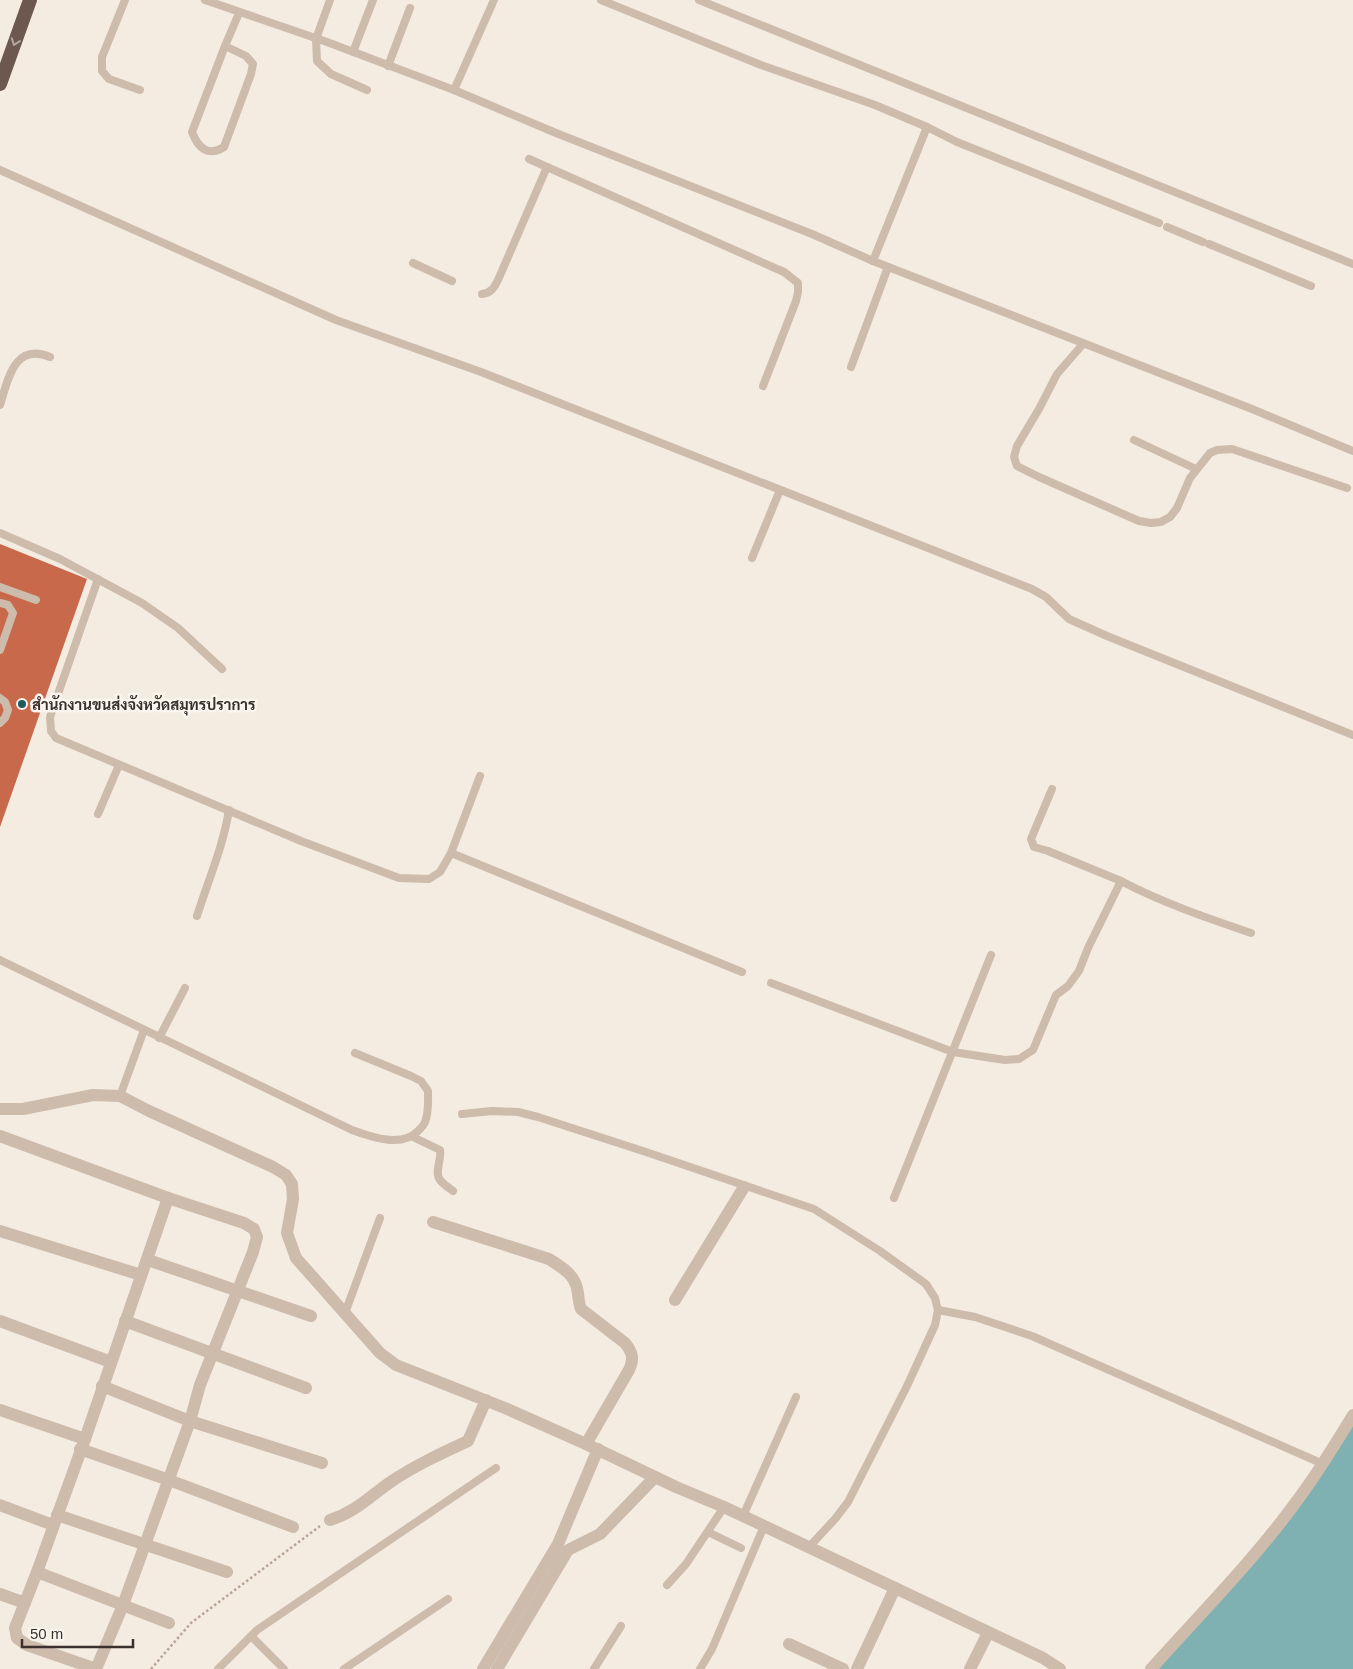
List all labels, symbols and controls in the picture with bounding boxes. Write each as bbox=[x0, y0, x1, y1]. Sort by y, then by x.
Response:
one-way arrow bbox=[11, 37, 21, 46]
place label: สำนักงานขนส่งจังหวัดสมุทรปราการ bbox=[32, 695, 256, 716]
marker: สำนักงานขนส่งจังหวัดสมุทรปราการ bbox=[16, 698, 28, 710]
scale bar bbox=[22, 1616, 134, 1648]
text: 50 m bbox=[30, 1625, 63, 1642]

